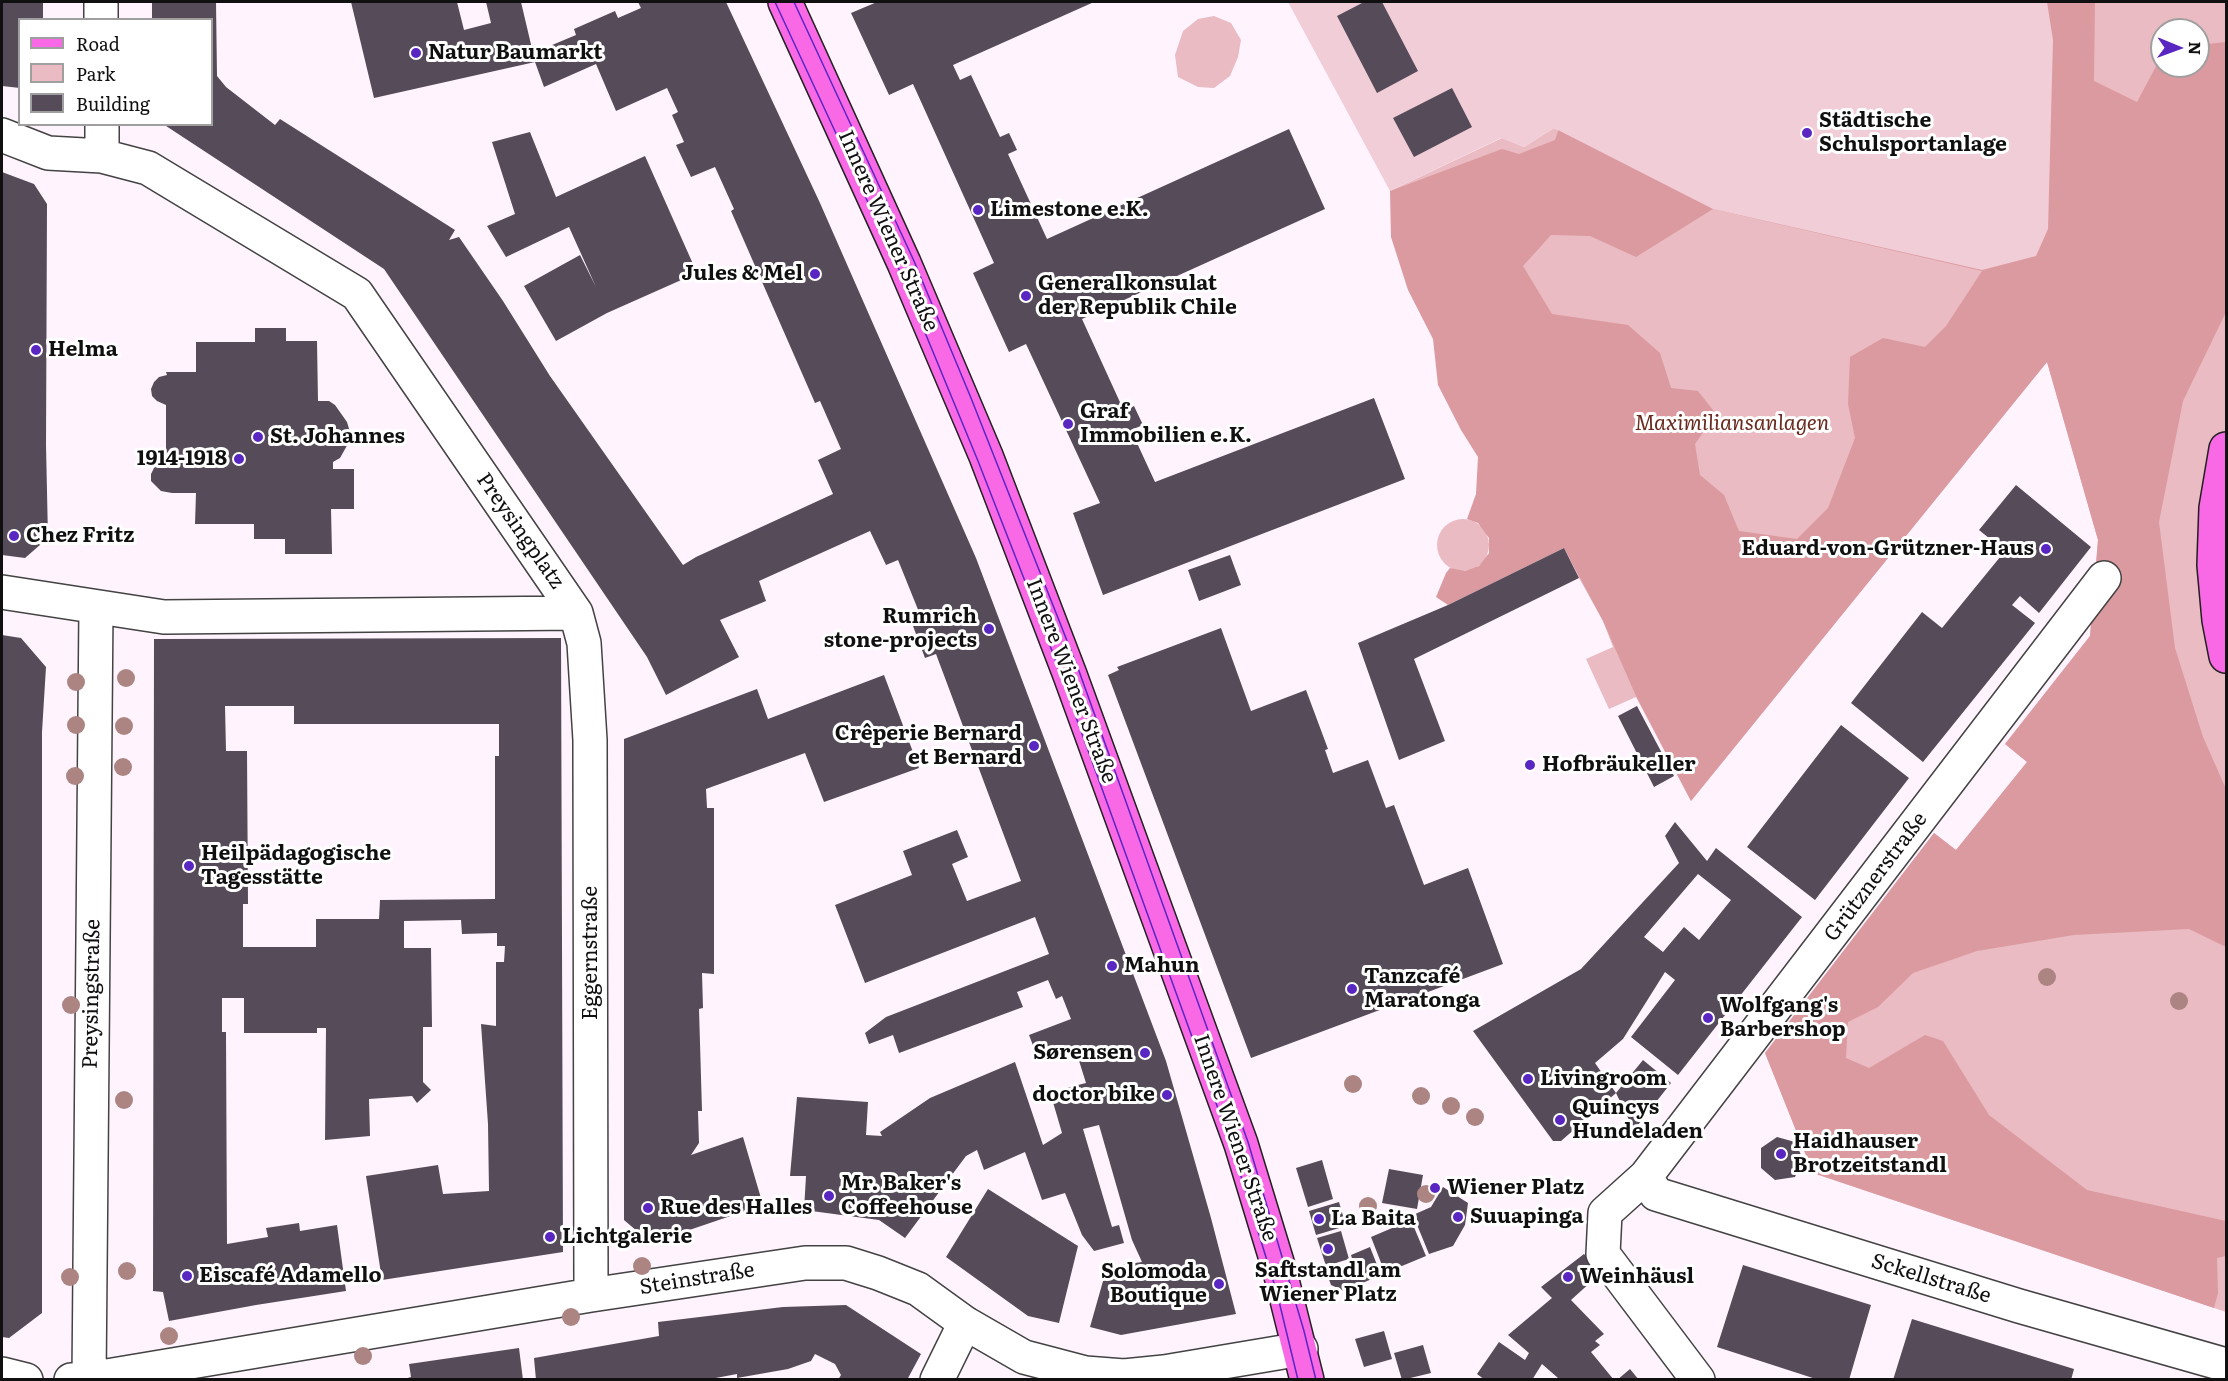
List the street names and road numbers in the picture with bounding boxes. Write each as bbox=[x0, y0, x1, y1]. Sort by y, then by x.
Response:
street label: Innere Wiener Straße bbox=[832, 127, 944, 335]
street label: Preysingplatz bbox=[471, 468, 569, 594]
street label: Innere Wiener Straße bbox=[1020, 575, 1122, 787]
street label: Grütznerstraße bbox=[1819, 807, 1933, 947]
street label: Eggernstraße bbox=[578, 886, 604, 1020]
street label: Preysingstraße bbox=[78, 919, 106, 1069]
street label: Innere Wiener Straße bbox=[1188, 1031, 1282, 1245]
street label: Sckellstraße bbox=[1868, 1249, 1994, 1309]
street label: Steinstraße bbox=[638, 1257, 756, 1301]

